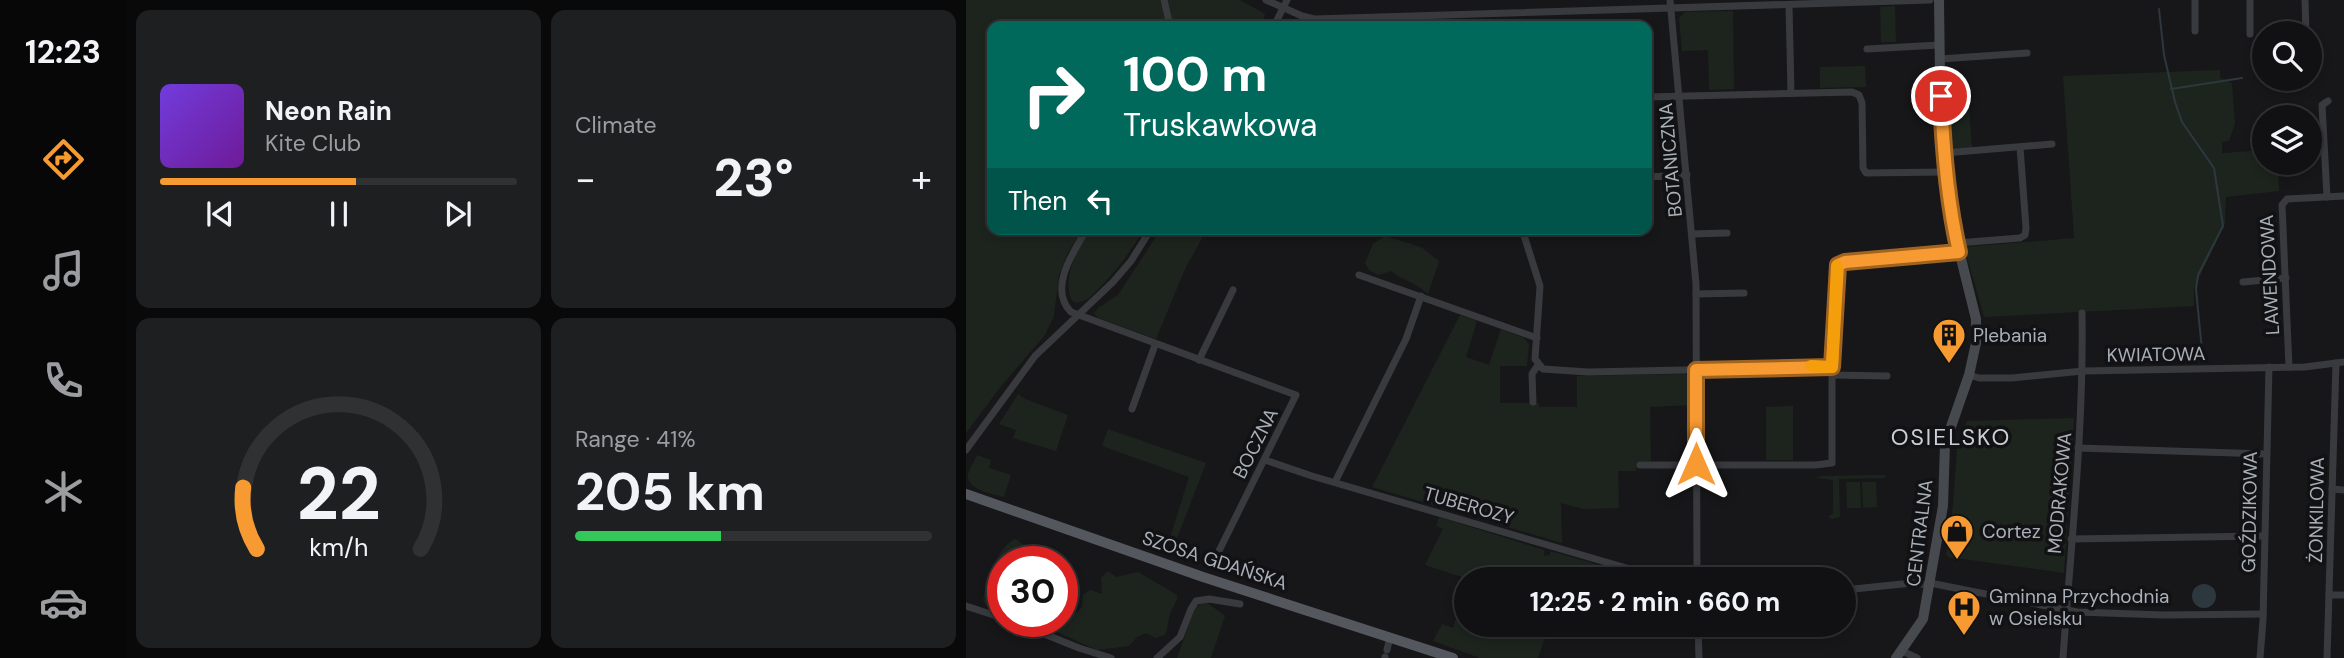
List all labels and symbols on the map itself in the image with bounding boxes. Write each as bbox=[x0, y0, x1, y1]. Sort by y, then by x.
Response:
pin bbox=[1911, 66, 1971, 126]
street label: BOTANICZNA bbox=[1653, 101, 1688, 218]
street label: LAWENDOWA bbox=[2254, 214, 2285, 336]
building icon: Plebania bbox=[1930, 316, 1968, 365]
place label: Plebania bbox=[1973, 323, 2047, 348]
street label: KWIATOWA bbox=[2106, 341, 2206, 368]
street label: BOCZNA bbox=[1227, 403, 1284, 483]
district label: OSIELSKO bbox=[1891, 422, 2011, 452]
position arrow bbox=[1659, 427, 1733, 501]
street label: MODRAKOWA bbox=[2042, 431, 2077, 555]
street label: GOŹDZIKOWA bbox=[2236, 451, 2263, 573]
street label: ŻONKILOWA bbox=[2303, 456, 2330, 563]
street label: CENTRALNA bbox=[1901, 478, 1939, 588]
street label: TUBEROZY bbox=[1421, 481, 1517, 530]
shop icon: Cortez bbox=[1938, 512, 1976, 561]
place label: Cortez bbox=[1982, 519, 2041, 544]
street label: SZOSA GDAŃSKA bbox=[1139, 525, 1291, 596]
speed limit sign: 30 bbox=[987, 546, 1078, 637]
place label: Gminna Przychodnia w Osielsku bbox=[1989, 584, 2169, 631]
hospital icon: Gminna Przychodnia w Osielsku bbox=[1945, 588, 1983, 637]

